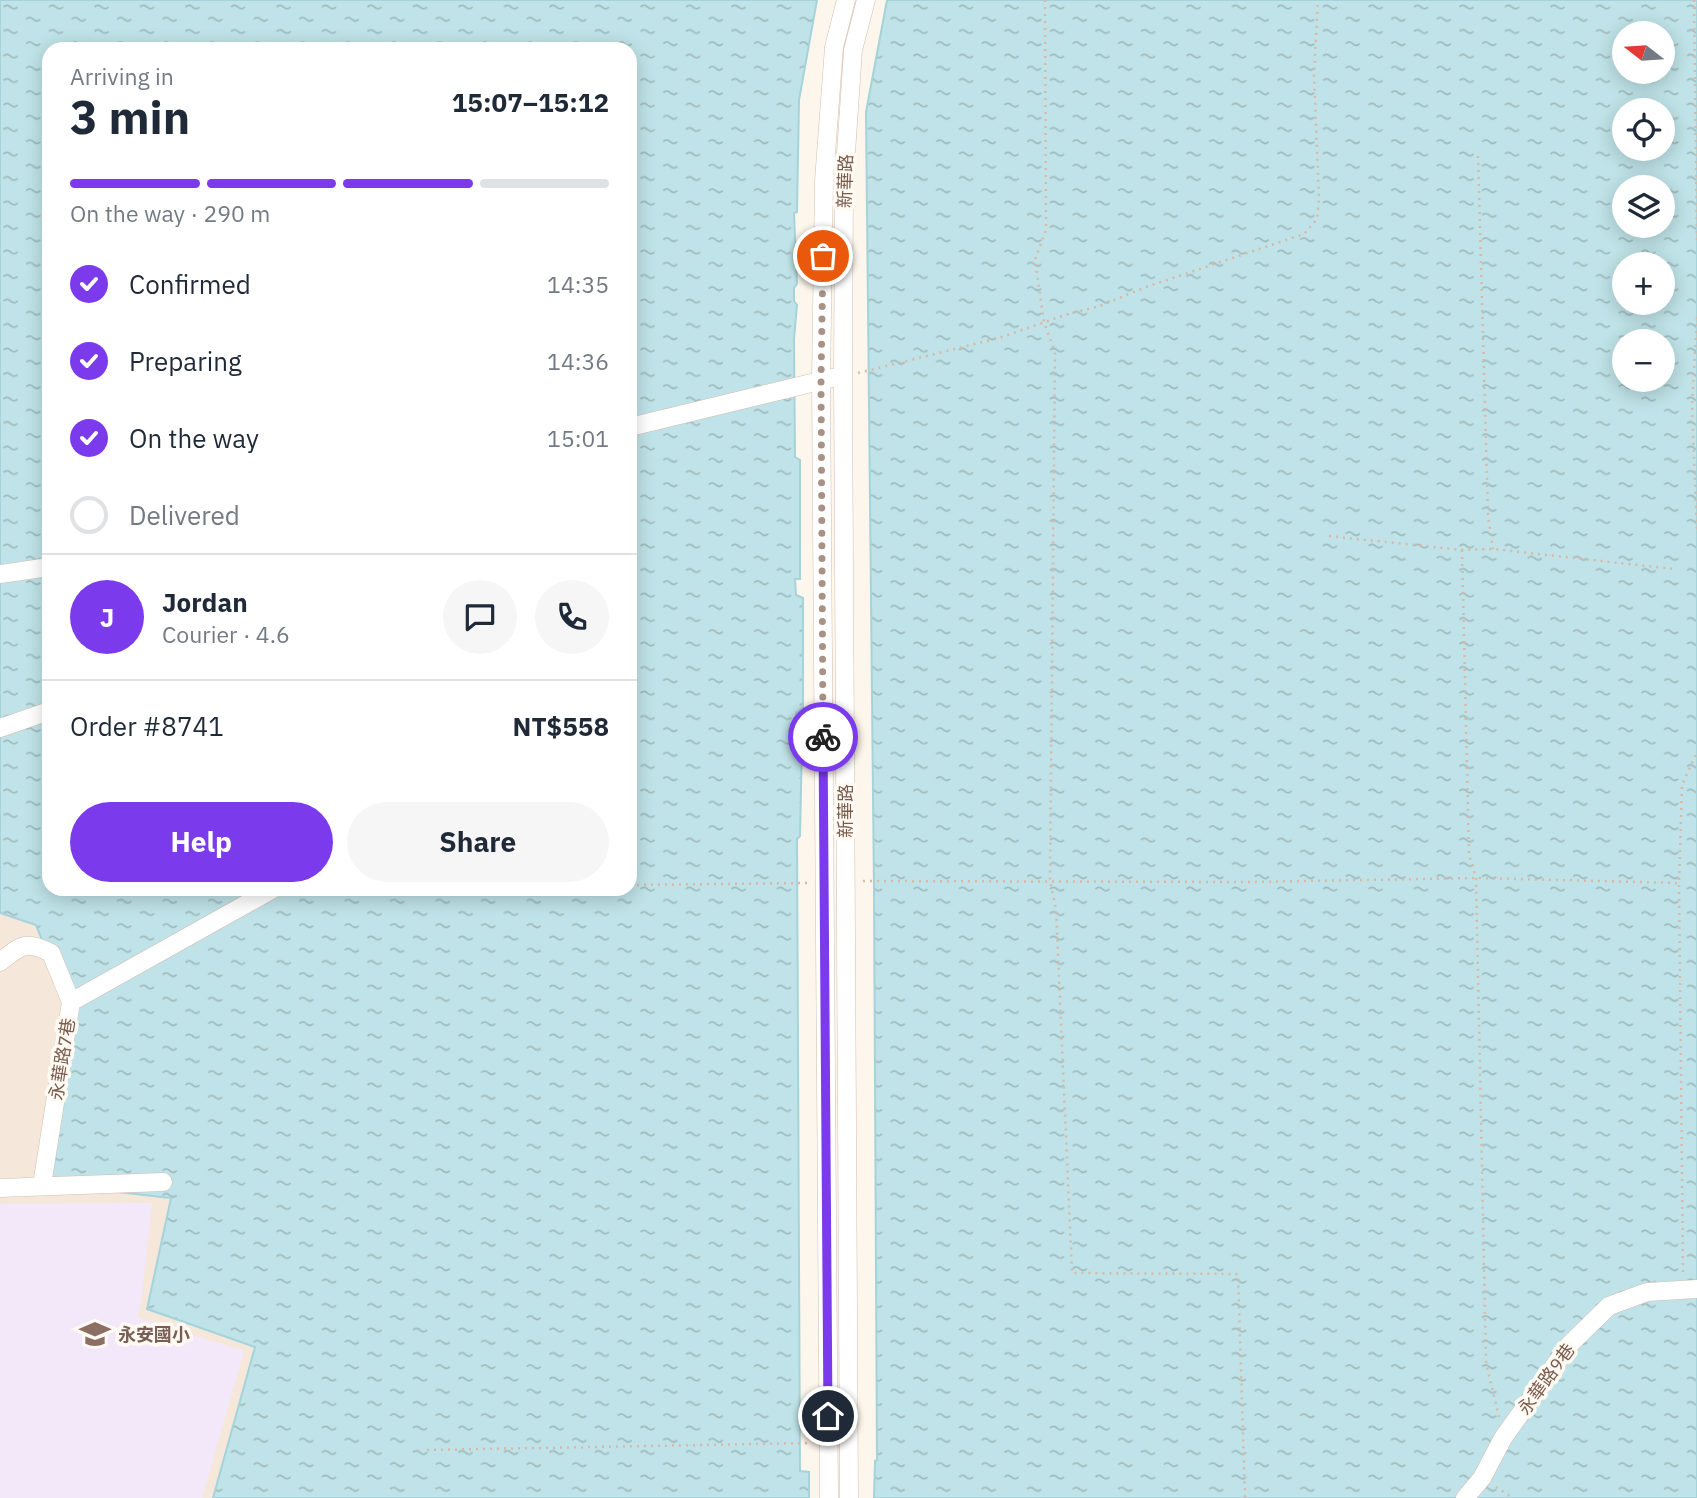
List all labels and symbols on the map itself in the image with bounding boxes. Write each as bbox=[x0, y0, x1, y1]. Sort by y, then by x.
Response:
north arrow bbox=[1612, 21, 1675, 84]
street label: 新華路 bbox=[833, 154, 857, 208]
pin bbox=[793, 226, 853, 286]
courier bbox=[788, 702, 858, 772]
street label: 新華路 bbox=[834, 784, 857, 838]
street label: 永華路7巷 bbox=[44, 1016, 80, 1102]
school or university icon: 永安國小 bbox=[78, 1317, 112, 1351]
place label: 永安國小 bbox=[118, 1323, 190, 1346]
street label: 永華路9巷 bbox=[1512, 1339, 1580, 1419]
pin bbox=[798, 1386, 858, 1446]

